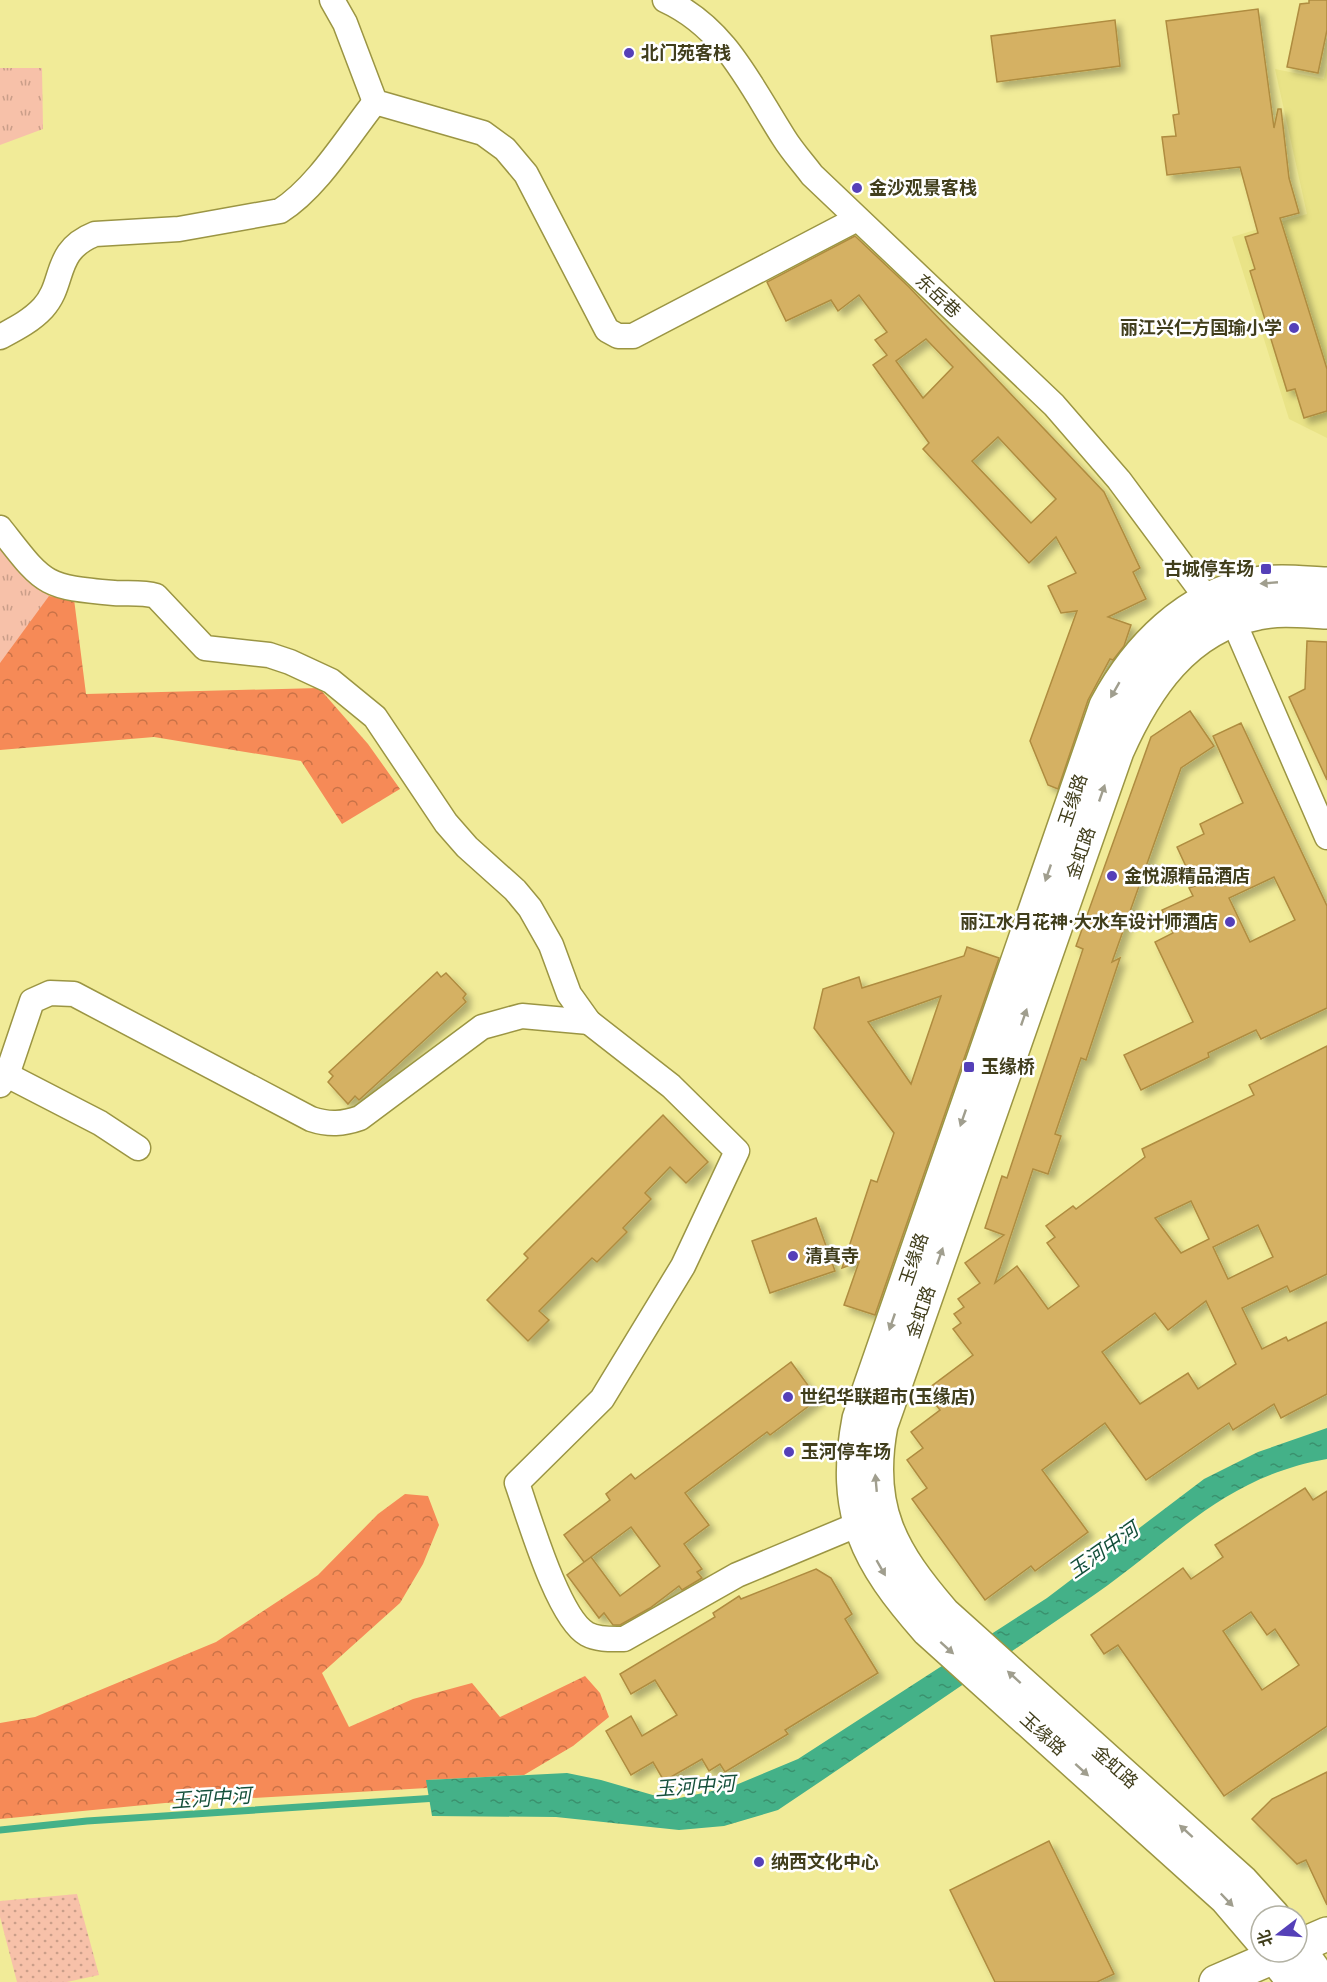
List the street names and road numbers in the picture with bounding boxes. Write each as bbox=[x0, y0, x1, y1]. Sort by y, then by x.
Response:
street label: 东岳巷 bbox=[911, 270, 965, 322]
street label: 玉缘路 bbox=[1054, 771, 1091, 829]
street label: 金虹路 bbox=[1062, 824, 1099, 882]
street label: 玉缘路 bbox=[895, 1230, 932, 1288]
street label: 金虹路 bbox=[902, 1283, 939, 1341]
street label: 玉缘路 bbox=[1016, 1708, 1070, 1759]
street label: 金虹路 bbox=[1088, 1741, 1142, 1792]

